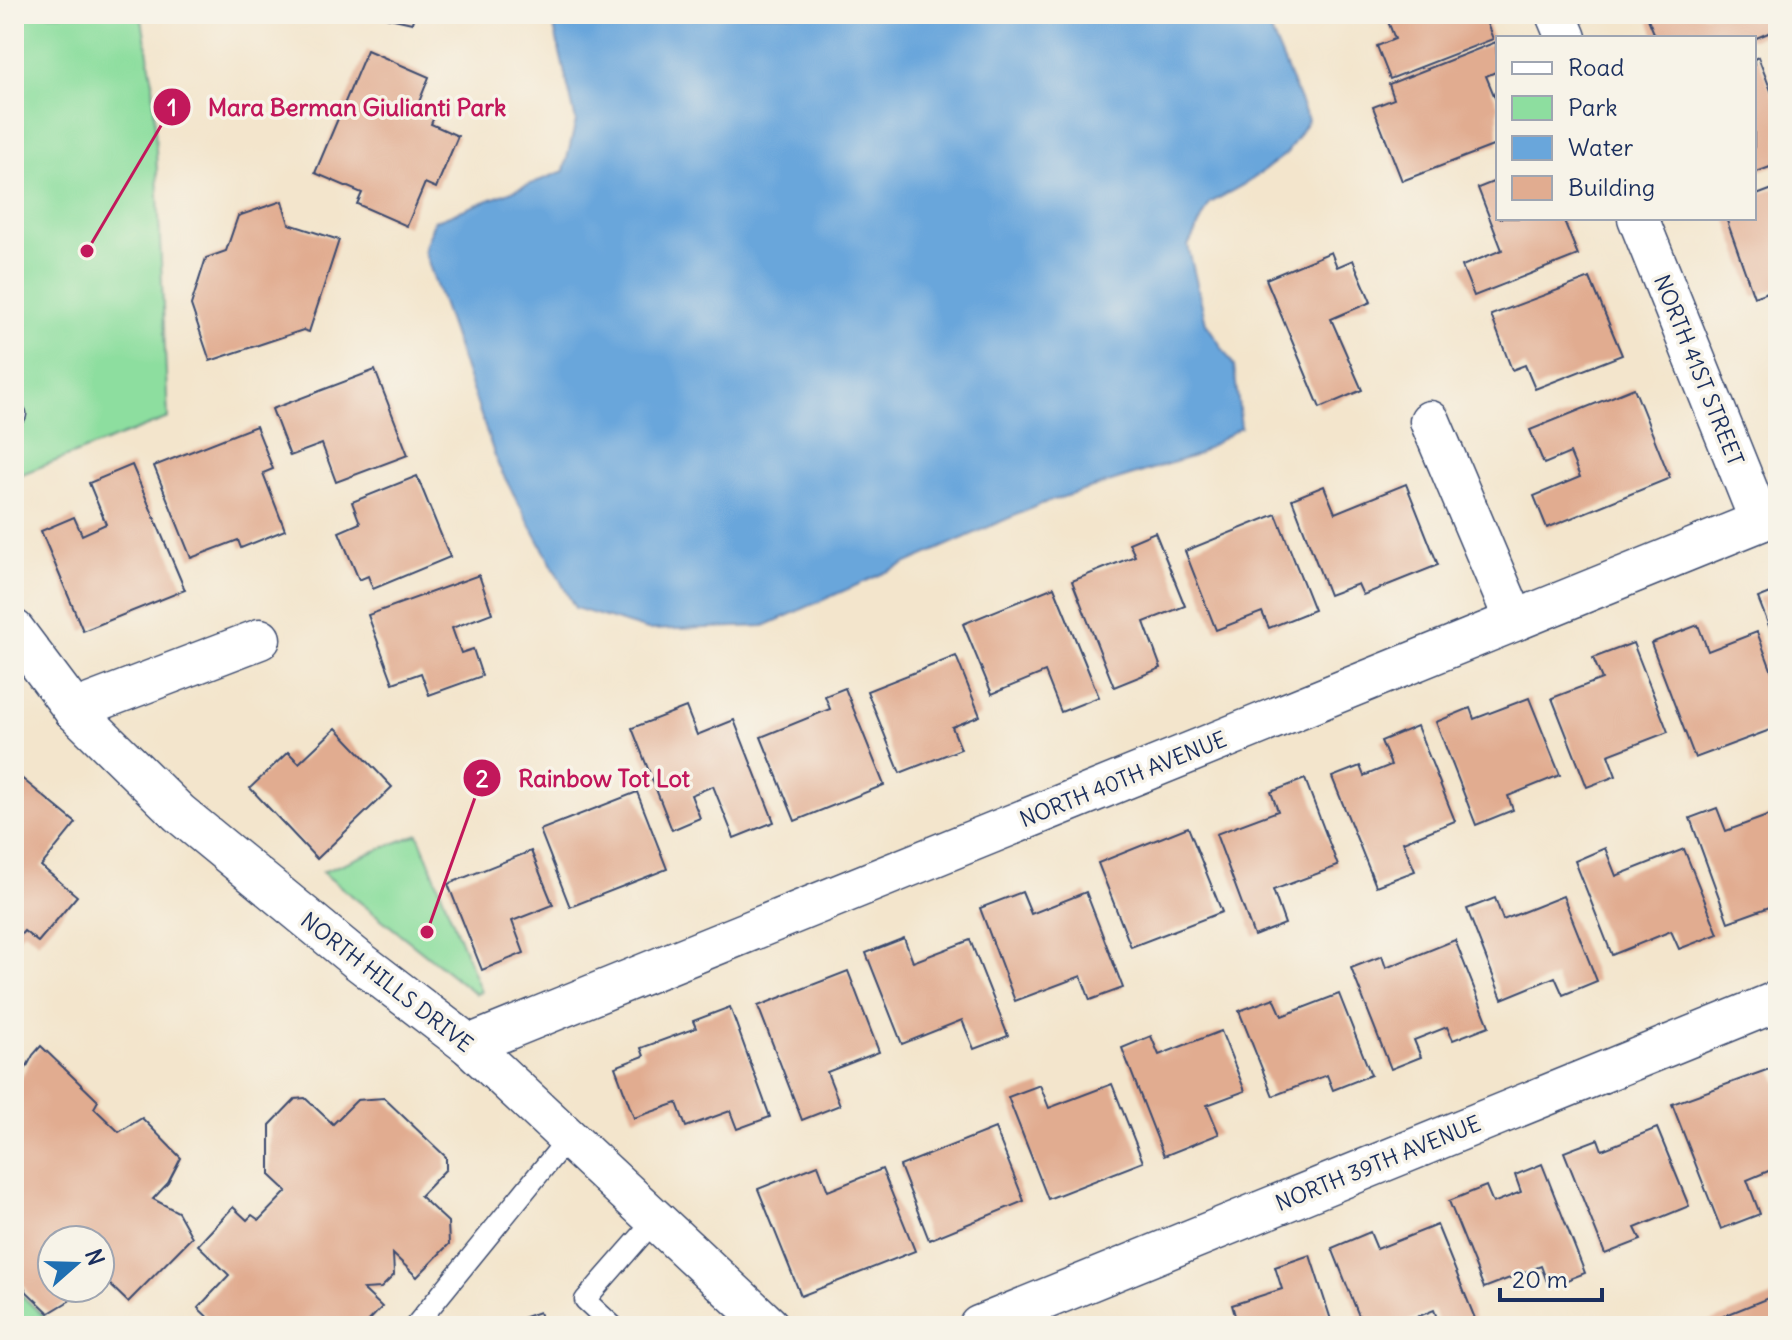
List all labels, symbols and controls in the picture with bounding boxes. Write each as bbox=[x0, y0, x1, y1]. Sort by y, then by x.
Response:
legend bbox=[1496, 36, 1756, 220]
text: Road bbox=[1568, 52, 1624, 82]
callout: Mara Berman Giulianti Park bbox=[152, 83, 522, 131]
text: 1 bbox=[167, 92, 177, 122]
text: Mara Berman Giulianti Park bbox=[208, 92, 506, 122]
text: Park bbox=[1568, 92, 1618, 122]
text: Water bbox=[1568, 132, 1633, 162]
text: Building bbox=[1568, 172, 1655, 202]
street label: NORTH 41ST STREET bbox=[1648, 270, 1750, 470]
street label: NORTH 40TH AVENUE bbox=[1015, 725, 1231, 833]
callout: Rainbow Tot Lot bbox=[462, 754, 706, 802]
text: 2 bbox=[475, 763, 489, 793]
text: Rainbow Tot Lot bbox=[518, 763, 691, 793]
street label: NORTH HILLS DRIVE bbox=[295, 906, 479, 1058]
street label: NORTH 39TH AVENUE bbox=[1271, 1109, 1485, 1217]
north arrow bbox=[36, 1224, 116, 1304]
text: N bbox=[79, 1245, 111, 1269]
scale bar bbox=[1500, 1252, 1602, 1302]
text: 20 m bbox=[1512, 1264, 1568, 1294]

